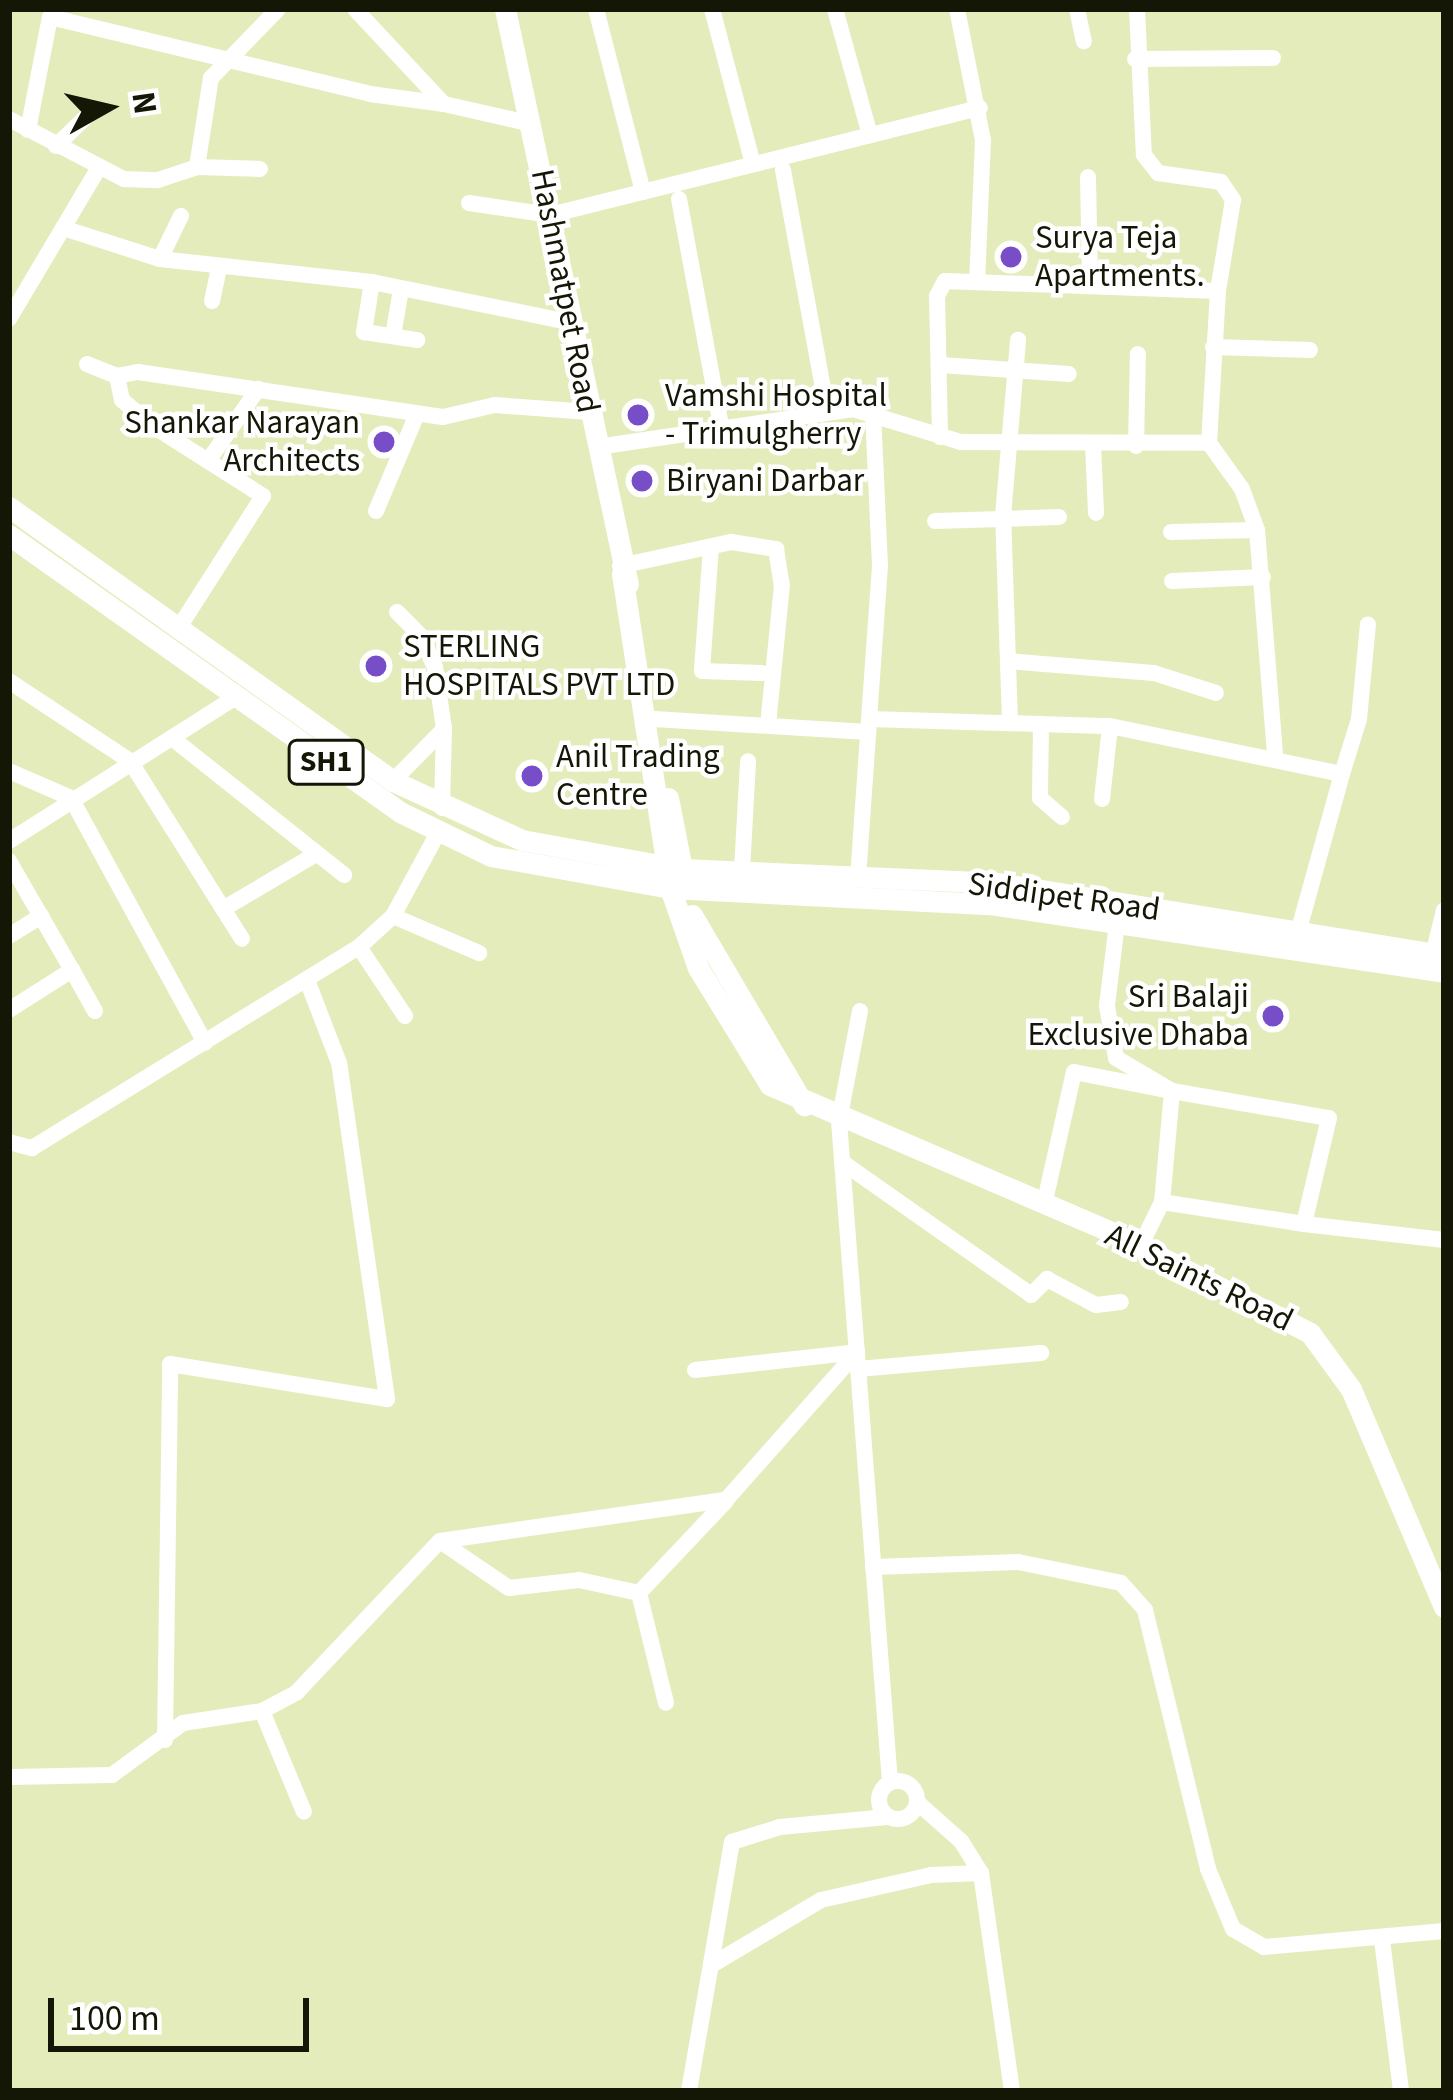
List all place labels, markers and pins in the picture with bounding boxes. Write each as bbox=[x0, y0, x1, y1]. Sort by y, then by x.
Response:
place label: Surya Teja Apartments. bbox=[1035, 218, 1205, 296]
marker: Surya Teja Apartments. bbox=[998, 244, 1024, 270]
place label: Vamshi Hospital - Trimulgherry bbox=[665, 376, 887, 454]
marker: Vamshi Hospital - Trimulgherry bbox=[622, 399, 654, 431]
place label: Shankar Narayan Architects bbox=[124, 403, 360, 481]
marker: Shankar Narayan Architects bbox=[371, 429, 397, 455]
place label: Biryani Darbar bbox=[666, 461, 864, 501]
marker: Biryani Darbar bbox=[629, 468, 655, 494]
place label: STERLING HOSPITALS PVT LTD bbox=[403, 627, 675, 705]
marker: STERLING HOSPITALS PVT LTD bbox=[360, 650, 392, 682]
place label: Anil Trading Centre bbox=[556, 737, 720, 815]
marker: Anil Trading Centre bbox=[519, 763, 545, 789]
place label: Sri Balaji Exclusive Dhaba bbox=[1028, 977, 1249, 1055]
marker: Sri Balaji Exclusive Dhaba bbox=[1260, 1003, 1286, 1029]

